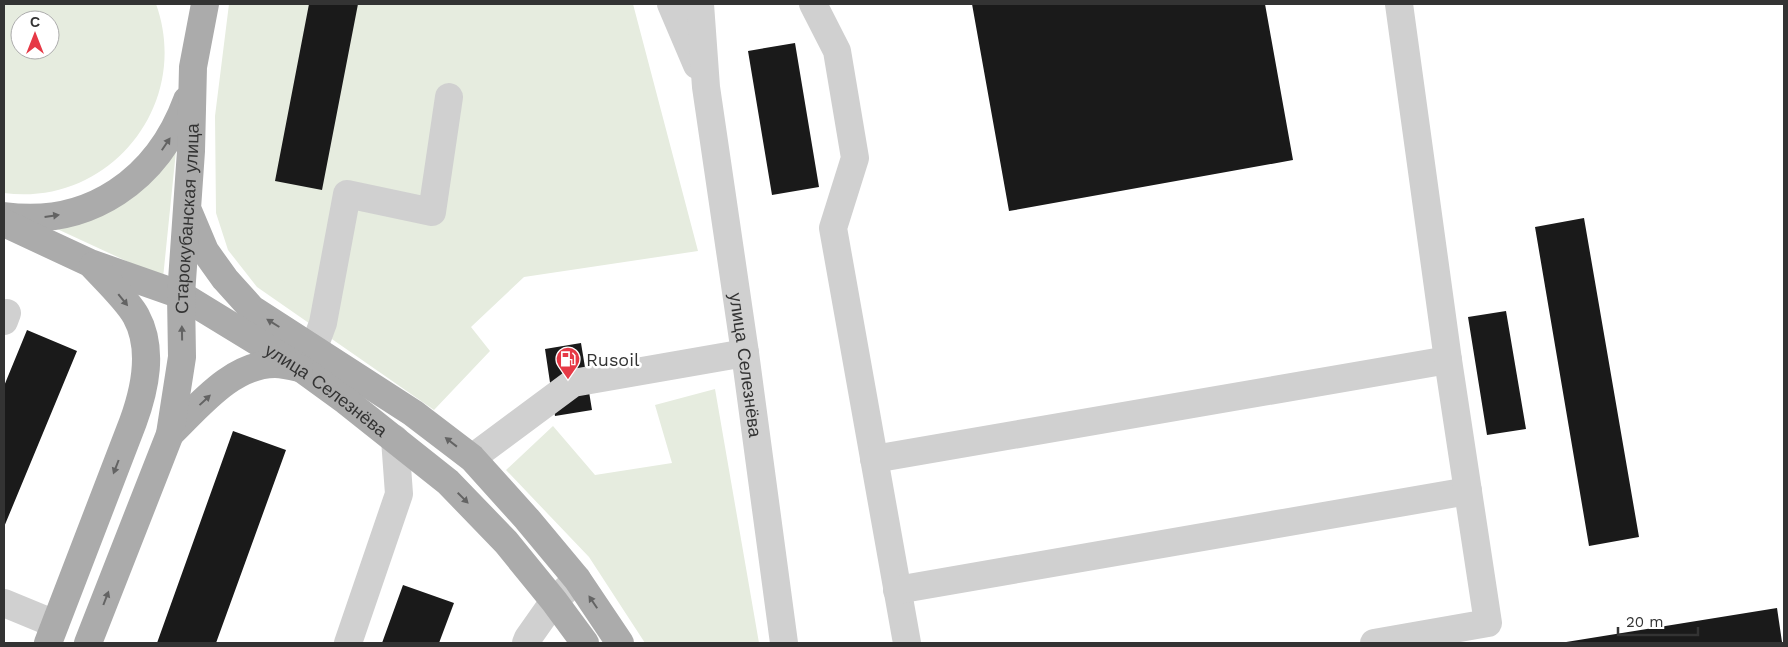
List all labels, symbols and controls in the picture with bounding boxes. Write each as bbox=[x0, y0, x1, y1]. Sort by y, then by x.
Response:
north arrow bbox=[10, 10, 60, 60]
text: С bbox=[30, 14, 40, 30]
street label: Старокубанская улица bbox=[170, 122, 202, 314]
one-way arrow bbox=[161, 137, 171, 150]
one-way arrow bbox=[45, 211, 61, 219]
street label: улица Селезнёва bbox=[726, 291, 767, 439]
one-way arrow bbox=[117, 293, 128, 306]
one-way arrow bbox=[266, 318, 280, 328]
one-way arrow bbox=[178, 325, 186, 341]
street label: улица Селезнёва bbox=[261, 339, 393, 441]
fuel station icon: Rusoil bbox=[555, 346, 581, 380]
place label: Rusoil bbox=[586, 349, 640, 370]
one-way arrow bbox=[199, 394, 211, 406]
one-way arrow bbox=[444, 437, 458, 447]
one-way arrow bbox=[112, 460, 120, 475]
one-way arrow bbox=[457, 492, 469, 504]
one-way arrow bbox=[102, 591, 110, 605]
one-way arrow bbox=[588, 596, 598, 609]
scale bar bbox=[1618, 604, 1698, 636]
text: 20 m bbox=[1626, 613, 1664, 631]

